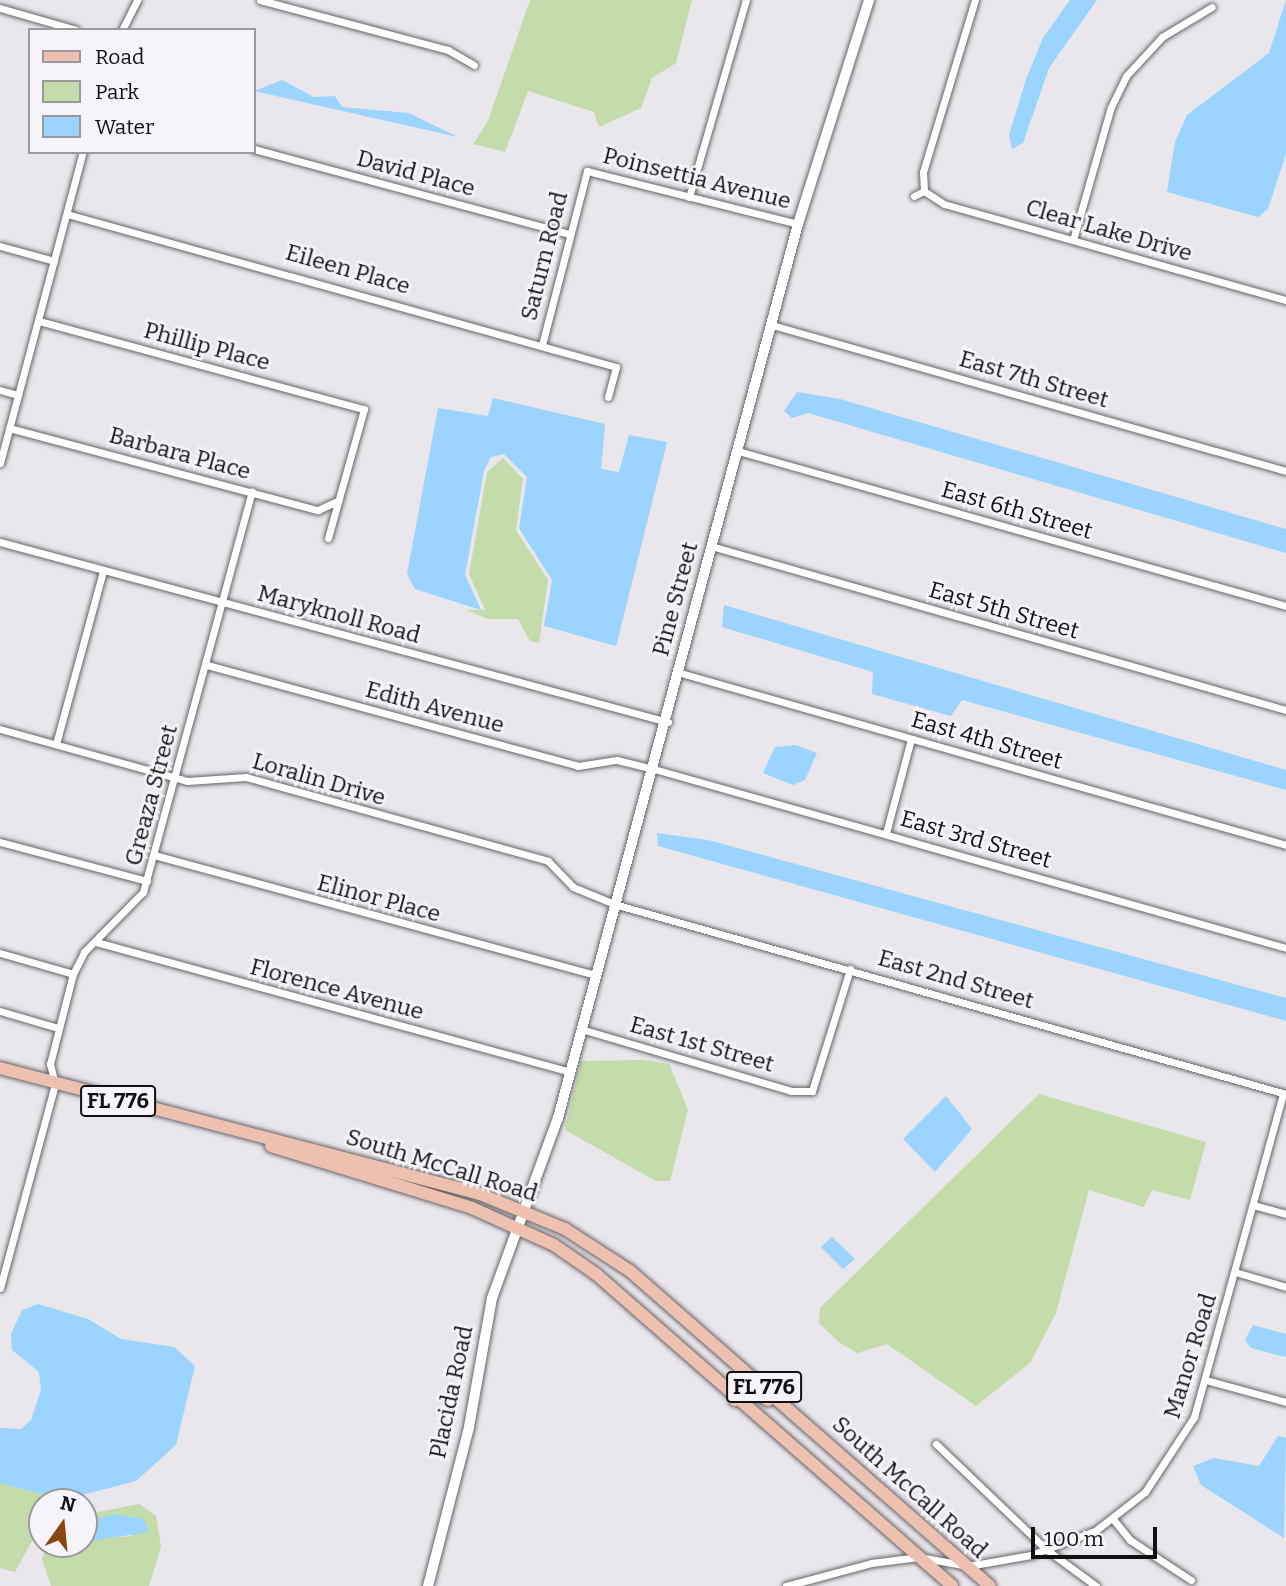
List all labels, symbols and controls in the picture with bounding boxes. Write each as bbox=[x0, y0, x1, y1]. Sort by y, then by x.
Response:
legend bbox=[28, 28, 256, 154]
text: Road bbox=[95, 44, 144, 70]
text: Park bbox=[95, 79, 139, 105]
text: Water bbox=[95, 114, 154, 140]
street label: Poinsettia Avenue bbox=[600, 141, 794, 215]
street label: David Place bbox=[354, 144, 478, 202]
street label: Saturn Road bbox=[515, 189, 573, 323]
street label: Clear Lake Drive bbox=[1023, 193, 1195, 267]
street label: Eileen Place bbox=[283, 238, 413, 300]
street label: Phillip Place bbox=[141, 316, 273, 376]
street label: East 7th Street bbox=[956, 345, 1112, 413]
street label: Barbara Place bbox=[106, 421, 254, 485]
street label: East 6th Street bbox=[938, 475, 1096, 545]
street label: Pine Street bbox=[647, 539, 703, 659]
street label: East 5th Street bbox=[926, 575, 1082, 645]
street label: Maryknoll Road bbox=[255, 579, 423, 649]
street label: Edith Avenue bbox=[363, 675, 507, 739]
street label: East 4th Street bbox=[908, 705, 1066, 775]
street label: Greaza Street bbox=[119, 721, 183, 869]
street label: Loralin Drive bbox=[249, 747, 389, 811]
street label: East 3rd Street bbox=[897, 804, 1055, 874]
street label: Elinor Place bbox=[314, 868, 444, 928]
street label: East 2nd Street bbox=[875, 944, 1037, 1014]
street label: Florence Avenue bbox=[247, 953, 427, 1025]
street label: East 1st Street bbox=[627, 1010, 777, 1078]
road number: FL 776 bbox=[80, 1084, 156, 1118]
street label: South McCall Road bbox=[343, 1123, 541, 1207]
street label: Manor Road bbox=[1158, 1290, 1222, 1422]
street label: Placida Road bbox=[423, 1323, 479, 1461]
road number: FL 776 bbox=[726, 1370, 802, 1404]
street label: South McCall Road bbox=[827, 1410, 993, 1564]
north arrow bbox=[28, 1488, 98, 1558]
text: N bbox=[58, 1491, 78, 1517]
scale bar bbox=[1034, 1512, 1160, 1556]
text: 100 m bbox=[1044, 1526, 1104, 1552]

